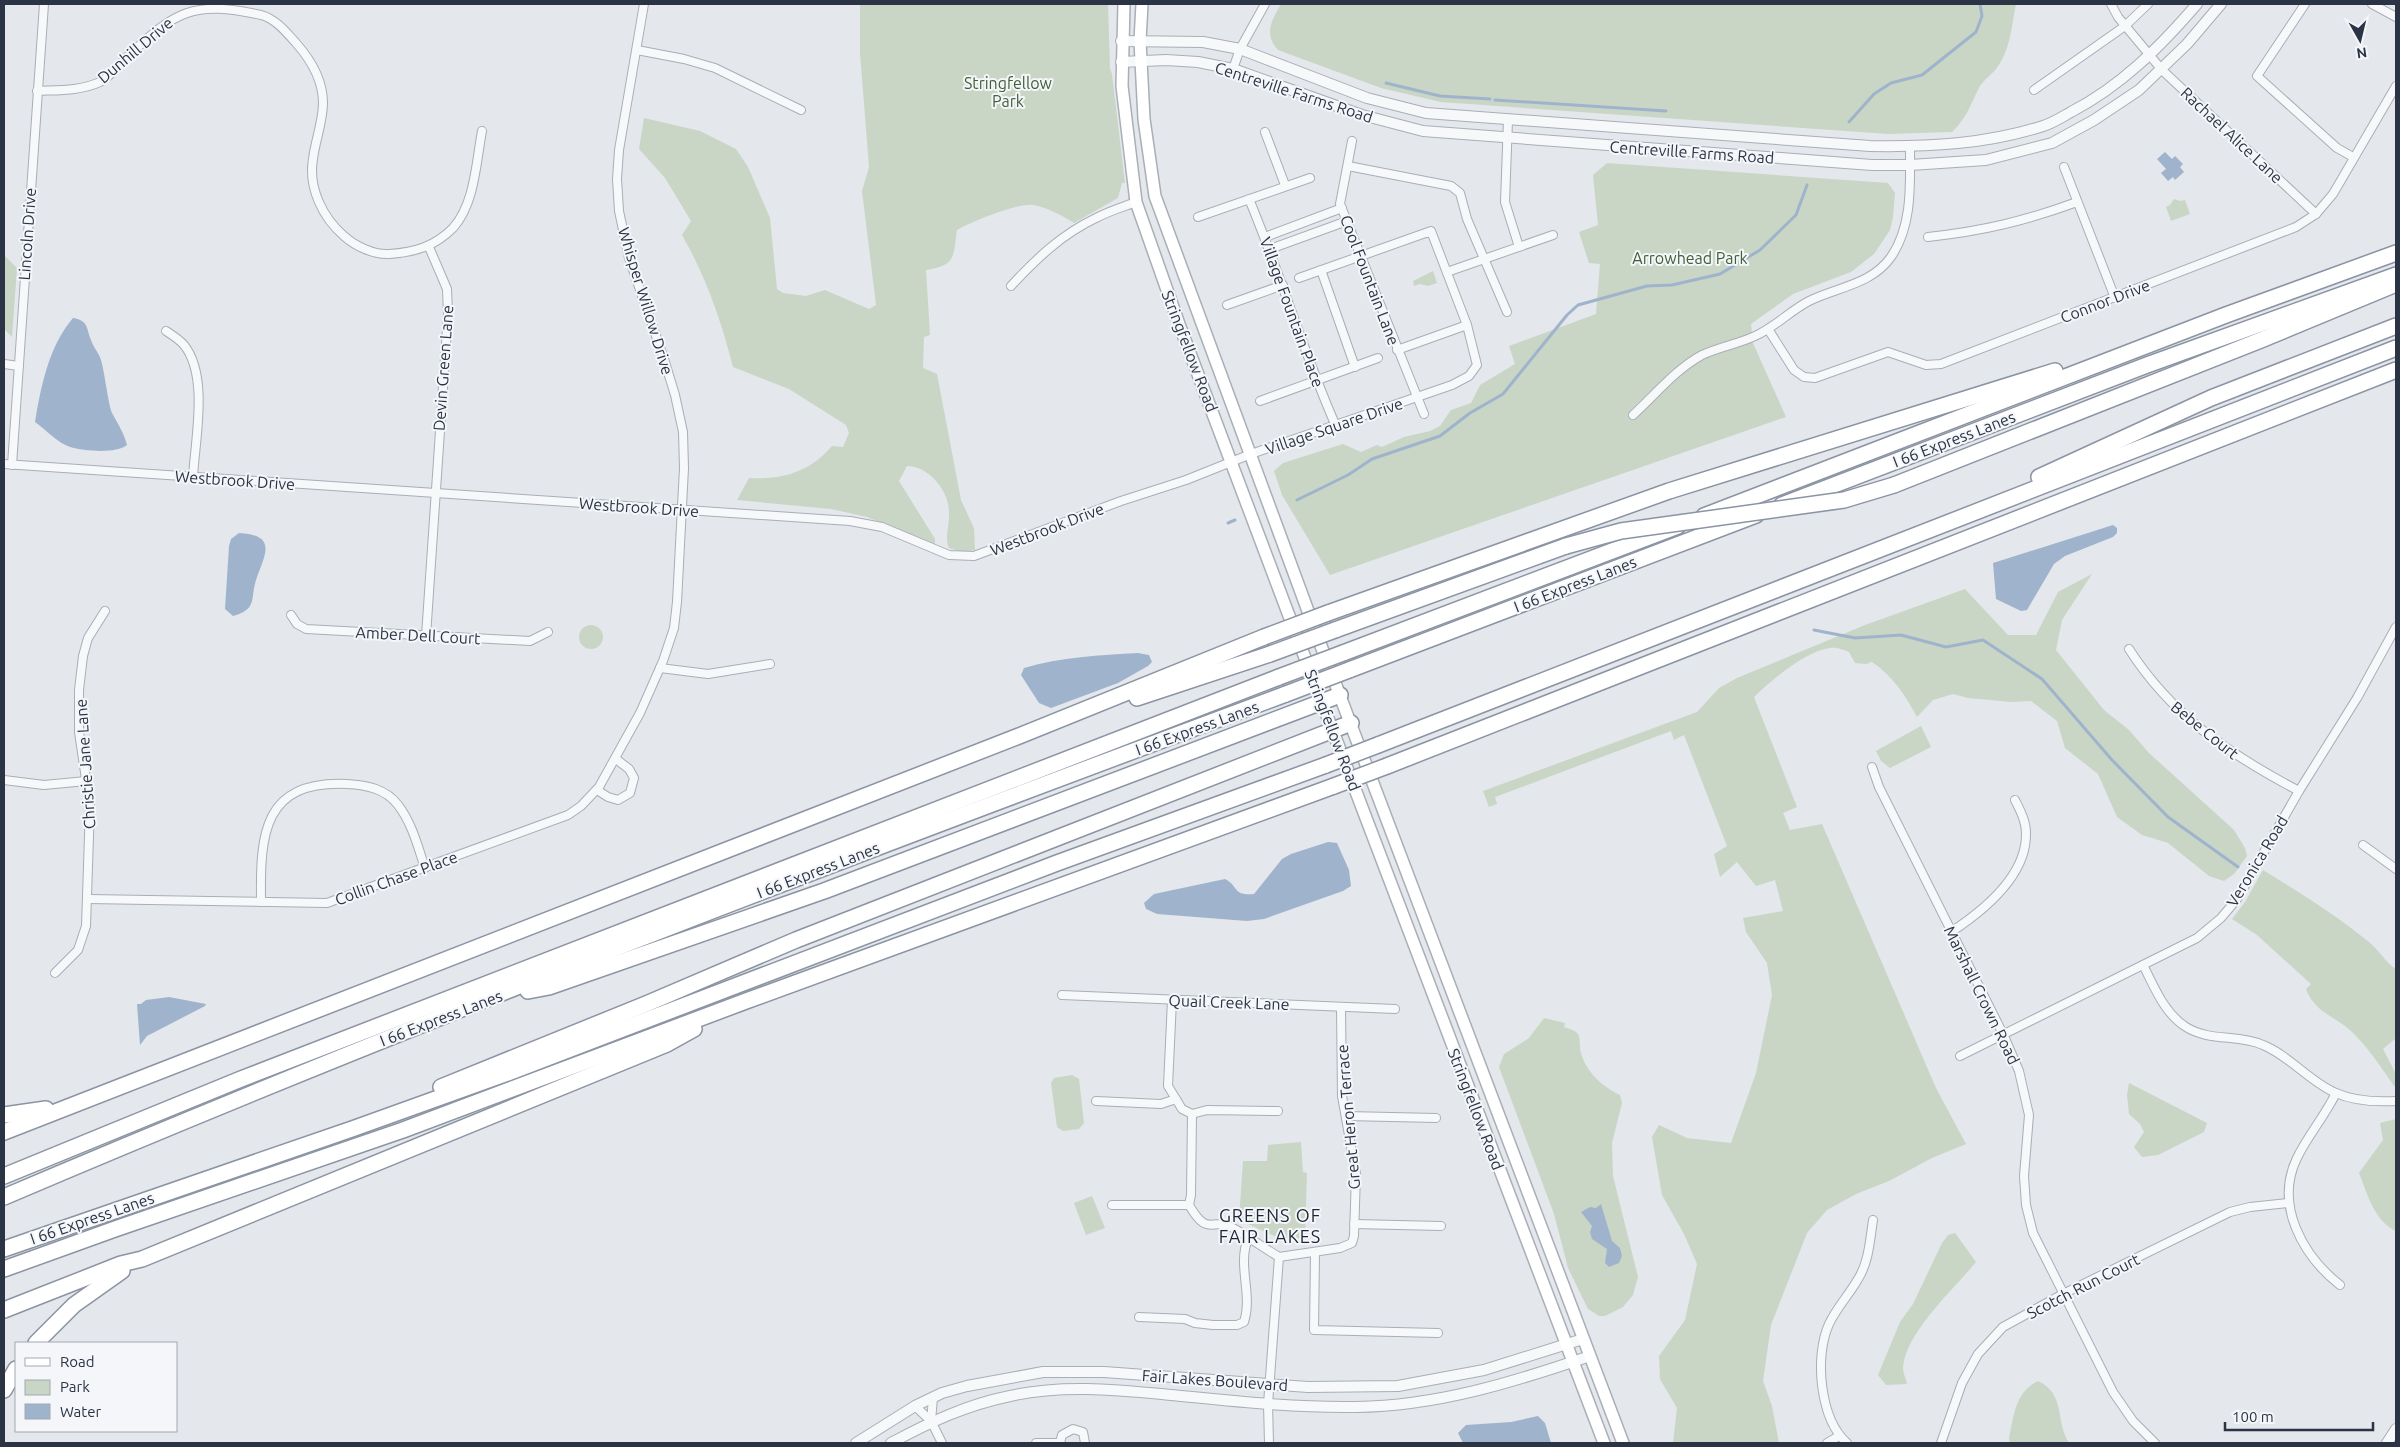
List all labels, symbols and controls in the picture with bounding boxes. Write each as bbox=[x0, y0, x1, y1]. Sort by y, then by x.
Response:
street label: Dunhill Drive bbox=[94, 13, 176, 87]
north arrow bbox=[2335, 15, 2385, 65]
text: N bbox=[2356, 44, 2368, 62]
street label: Centreville Farms Road bbox=[1213, 58, 1375, 126]
park label: Stringfellow Park bbox=[964, 74, 1053, 110]
street label: Rachael Alice Lane bbox=[2177, 83, 2287, 187]
street label: Centreville Farms Road bbox=[1609, 137, 1775, 167]
street label: Lincoln Drive bbox=[15, 187, 39, 281]
street label: Cool Fountain Lane bbox=[1337, 212, 1403, 348]
street label: Whisper Willow Drive bbox=[615, 225, 677, 377]
street label: Village Fountain Place bbox=[1256, 235, 1328, 389]
park label: Arrowhead Park bbox=[1632, 249, 1748, 267]
street label: Connor Drive bbox=[2058, 276, 2152, 326]
street label: Stringfellow Road bbox=[1159, 288, 1221, 414]
street label: Devin Green Lane bbox=[430, 304, 456, 432]
street label: Village Square Drive bbox=[1263, 394, 1405, 458]
street label: I 66 Express Lanes bbox=[1890, 407, 2018, 471]
street label: Westbrook Drive bbox=[174, 467, 296, 493]
street label: Westbrook Drive bbox=[578, 494, 700, 520]
street label: Westbrook Drive bbox=[988, 499, 1106, 559]
street label: I 66 Express Lanes bbox=[1511, 552, 1639, 616]
street label: Amber Dell Court bbox=[355, 623, 482, 647]
street label: Stringfellow Road bbox=[1302, 667, 1364, 793]
street label: I 66 Express Lanes bbox=[1133, 697, 1261, 759]
street label: Bebe Court bbox=[2168, 697, 2243, 763]
street label: Christie Jane Lane bbox=[71, 698, 99, 830]
street label: Veronica Road bbox=[2223, 812, 2291, 910]
street label: I 66 Express Lanes bbox=[754, 838, 882, 902]
street label: Collin Chase Place bbox=[332, 847, 460, 909]
street label: Marshall Crown Road bbox=[1941, 923, 2023, 1067]
street label: I 66 Express Lanes bbox=[377, 986, 505, 1050]
street label: Quail Creek Lane bbox=[1168, 991, 1290, 1013]
street label: Great Heron Terrace bbox=[1333, 1044, 1363, 1190]
street label: Stringfellow Road bbox=[1445, 1046, 1507, 1172]
street label: I 66 Express Lanes bbox=[28, 1188, 156, 1248]
district label: GREENS OF FAIR LAKES bbox=[1219, 1205, 1321, 1246]
street label: Scotch Run Court bbox=[2024, 1249, 2143, 1322]
legend bbox=[15, 1342, 178, 1432]
text: Road bbox=[60, 1353, 95, 1370]
street label: Fair Lakes Boulevard bbox=[1141, 1366, 1289, 1394]
text: Park bbox=[60, 1378, 90, 1395]
scale bar bbox=[2225, 1400, 2372, 1432]
text: Water bbox=[60, 1403, 101, 1420]
text: 100 m bbox=[2232, 1408, 2274, 1425]

